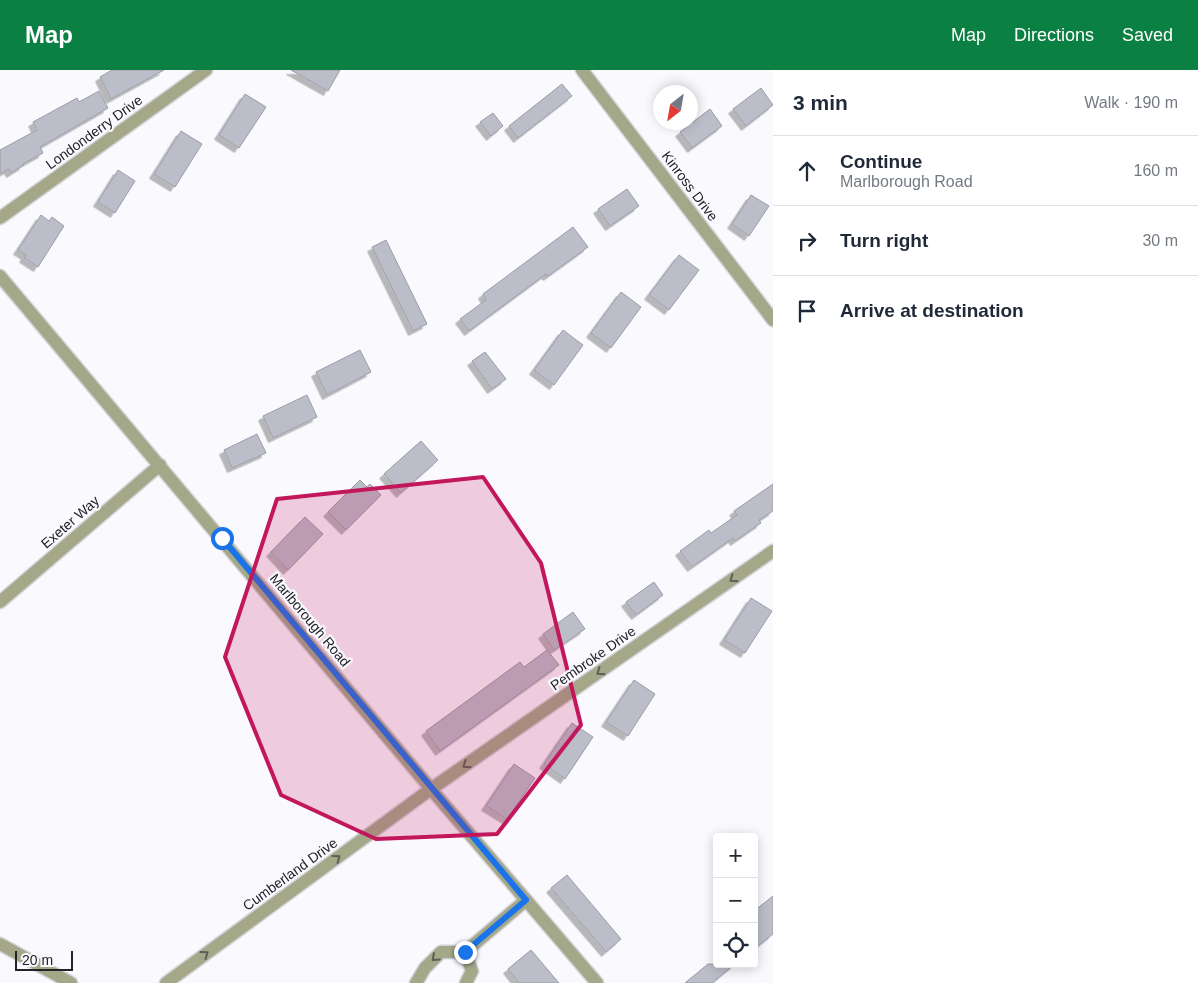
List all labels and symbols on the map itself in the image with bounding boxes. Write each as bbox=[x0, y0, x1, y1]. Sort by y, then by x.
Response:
north arrow bbox=[653, 85, 698, 130]
street label: Londonderry Drive bbox=[43, 92, 145, 172]
street label: Kinross Drive bbox=[659, 148, 722, 224]
street label: Exeter Way bbox=[38, 492, 102, 552]
route start bbox=[211, 527, 234, 550]
street label: Marlborough Road bbox=[267, 570, 353, 670]
one-way arrow bbox=[729, 573, 739, 582]
street label: Pembroke Drive bbox=[547, 623, 639, 693]
one-way arrow bbox=[596, 666, 605, 675]
one-way arrow bbox=[462, 759, 472, 768]
street label: Cumberland Drive bbox=[240, 834, 341, 914]
one-way arrow bbox=[331, 856, 340, 864]
route end bbox=[454, 941, 477, 964]
scale bar bbox=[15, 948, 72, 971]
one-way arrow bbox=[199, 951, 209, 960]
one-way arrow bbox=[432, 952, 441, 961]

